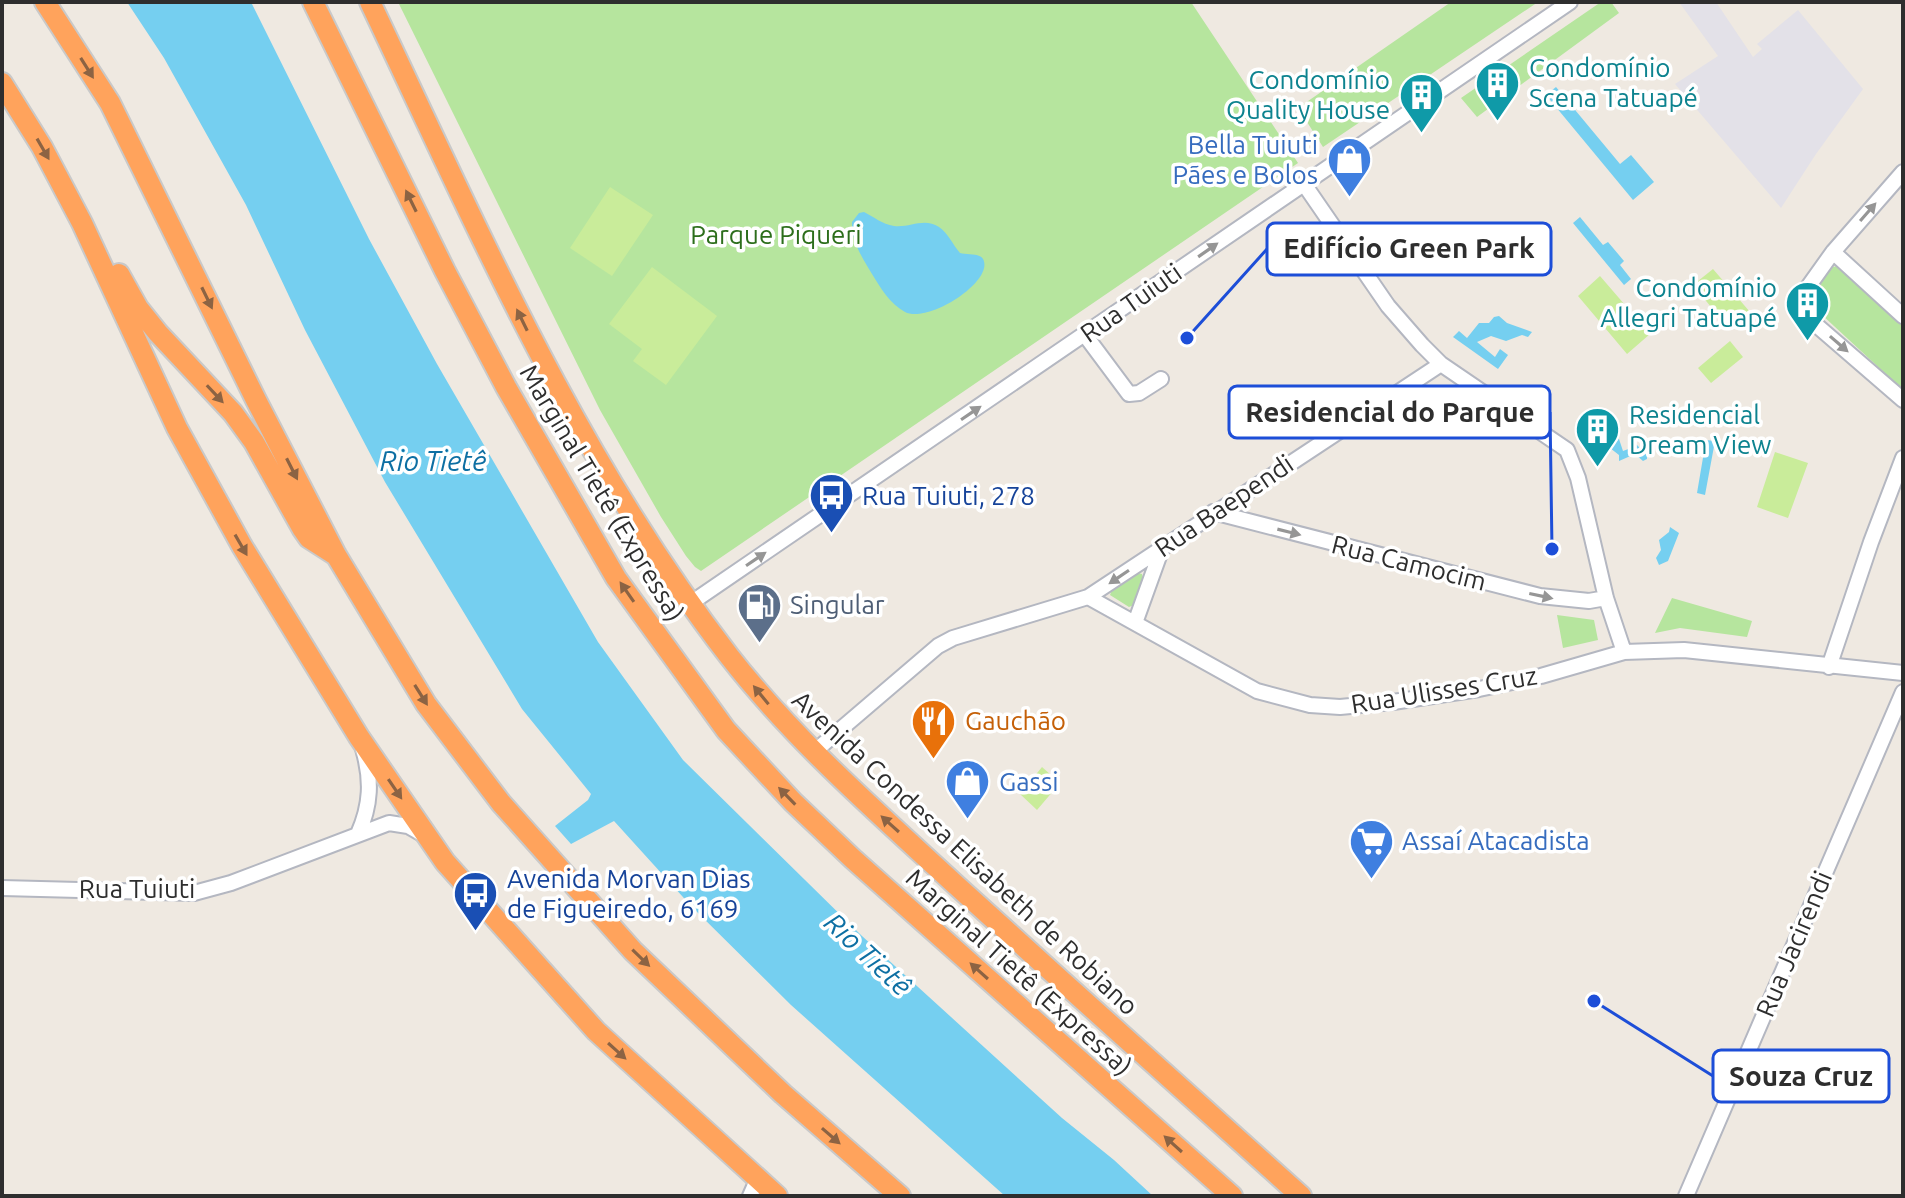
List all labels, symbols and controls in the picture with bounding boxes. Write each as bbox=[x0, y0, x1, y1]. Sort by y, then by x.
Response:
place label: Condomínio Scena Tatuapé bbox=[1529, 53, 1698, 112]
one-way arrow bbox=[80, 57, 94, 79]
building icon: Condomínio Scena Tatuapé bbox=[1474, 59, 1522, 122]
place label: Condomínio Quality House bbox=[1226, 65, 1390, 124]
building icon: Condomínio Quality House bbox=[1397, 71, 1445, 134]
place label: Bella Tuiuti Pães e Bolos bbox=[1172, 130, 1318, 189]
shop icon: Bella Tuiuti Pães e Bolos bbox=[1325, 136, 1373, 199]
one-way arrow bbox=[36, 138, 50, 161]
one-way arrow bbox=[404, 189, 418, 212]
one-way arrow bbox=[1859, 202, 1876, 222]
park label: Parque Piqueri bbox=[690, 220, 862, 249]
callout: Edifício Green Park bbox=[1267, 223, 1551, 275]
text: Edifício Green Park bbox=[1283, 232, 1535, 263]
one-way arrow bbox=[1198, 243, 1219, 258]
street label: Rua Tuiuti bbox=[1075, 257, 1187, 348]
place label: Condomínio Allegri Tatuapé bbox=[1600, 273, 1777, 332]
building icon: Condomínio Allegri Tatuapé bbox=[1784, 279, 1832, 342]
one-way arrow bbox=[200, 287, 214, 310]
one-way arrow bbox=[515, 308, 529, 331]
one-way arrow bbox=[1829, 335, 1848, 353]
street label: Marginal Tietê (Expressa) bbox=[514, 359, 690, 626]
one-way arrow bbox=[206, 384, 224, 403]
callout: Residencial do Parque bbox=[1229, 386, 1550, 438]
text: Residencial do Parque bbox=[1245, 396, 1535, 427]
place label: Residencial Dream View bbox=[1629, 400, 1771, 459]
one-way arrow bbox=[960, 406, 981, 421]
building icon: Residencial Dream View bbox=[1574, 406, 1622, 469]
water label: Rio Tietê bbox=[380, 445, 486, 476]
street label: Rua Baependi bbox=[1149, 449, 1298, 562]
one-way arrow bbox=[285, 458, 299, 481]
bus stop icon: Rua Tuiuti, 278 bbox=[807, 472, 855, 535]
place label: Rua Tuiuti, 278 bbox=[862, 481, 1035, 510]
one-way arrow bbox=[1276, 526, 1301, 538]
street label: Rua Camocim bbox=[1329, 529, 1489, 596]
one-way arrow bbox=[234, 534, 248, 557]
one-way arrow bbox=[745, 553, 767, 567]
one-way arrow bbox=[1109, 569, 1130, 584]
fuel station icon: Singular bbox=[735, 581, 783, 644]
one-way arrow bbox=[620, 582, 635, 603]
place label: Singular bbox=[790, 590, 885, 619]
one-way arrow bbox=[1528, 590, 1553, 603]
street label: Rua Ulisses Cruz bbox=[1349, 660, 1539, 719]
one-way arrow bbox=[413, 684, 427, 706]
one-way arrow bbox=[753, 685, 770, 705]
street label: Avenida Condessa Elisabeth de Robiano bbox=[787, 685, 1144, 1021]
restaurant icon: Gauchão bbox=[910, 697, 958, 760]
place label: Gauchão bbox=[965, 706, 1066, 735]
shop icon: Gassi bbox=[944, 758, 992, 821]
place label: Gassi bbox=[999, 767, 1059, 796]
one-way arrow bbox=[387, 778, 402, 799]
one-way arrow bbox=[779, 787, 797, 806]
one-way arrow bbox=[881, 816, 900, 834]
supermarket icon: Assaí Atacadista bbox=[1347, 817, 1395, 880]
place label: Assaí Atacadista bbox=[1402, 826, 1590, 855]
street label: Marginal Tietê (Expressa) bbox=[901, 863, 1138, 1081]
place label: Avenida Morvan Dias de Figueiredo, 6169 bbox=[507, 864, 751, 923]
street label: Rua Jacirendi bbox=[1750, 867, 1837, 1021]
bus stop icon: Avenida Morvan Dias de Figueiredo, 6169 bbox=[452, 870, 500, 933]
street label: Rua Tuiuti bbox=[79, 874, 195, 903]
water label: Rio Tietê bbox=[819, 906, 918, 1001]
one-way arrow bbox=[631, 949, 650, 967]
one-way arrow bbox=[970, 963, 989, 981]
one-way arrow bbox=[608, 1041, 627, 1059]
callout: Souza Cruz bbox=[1713, 1050, 1889, 1102]
text: Souza Cruz bbox=[1729, 1060, 1873, 1091]
one-way arrow bbox=[821, 1127, 841, 1144]
one-way arrow bbox=[1164, 1136, 1184, 1153]

